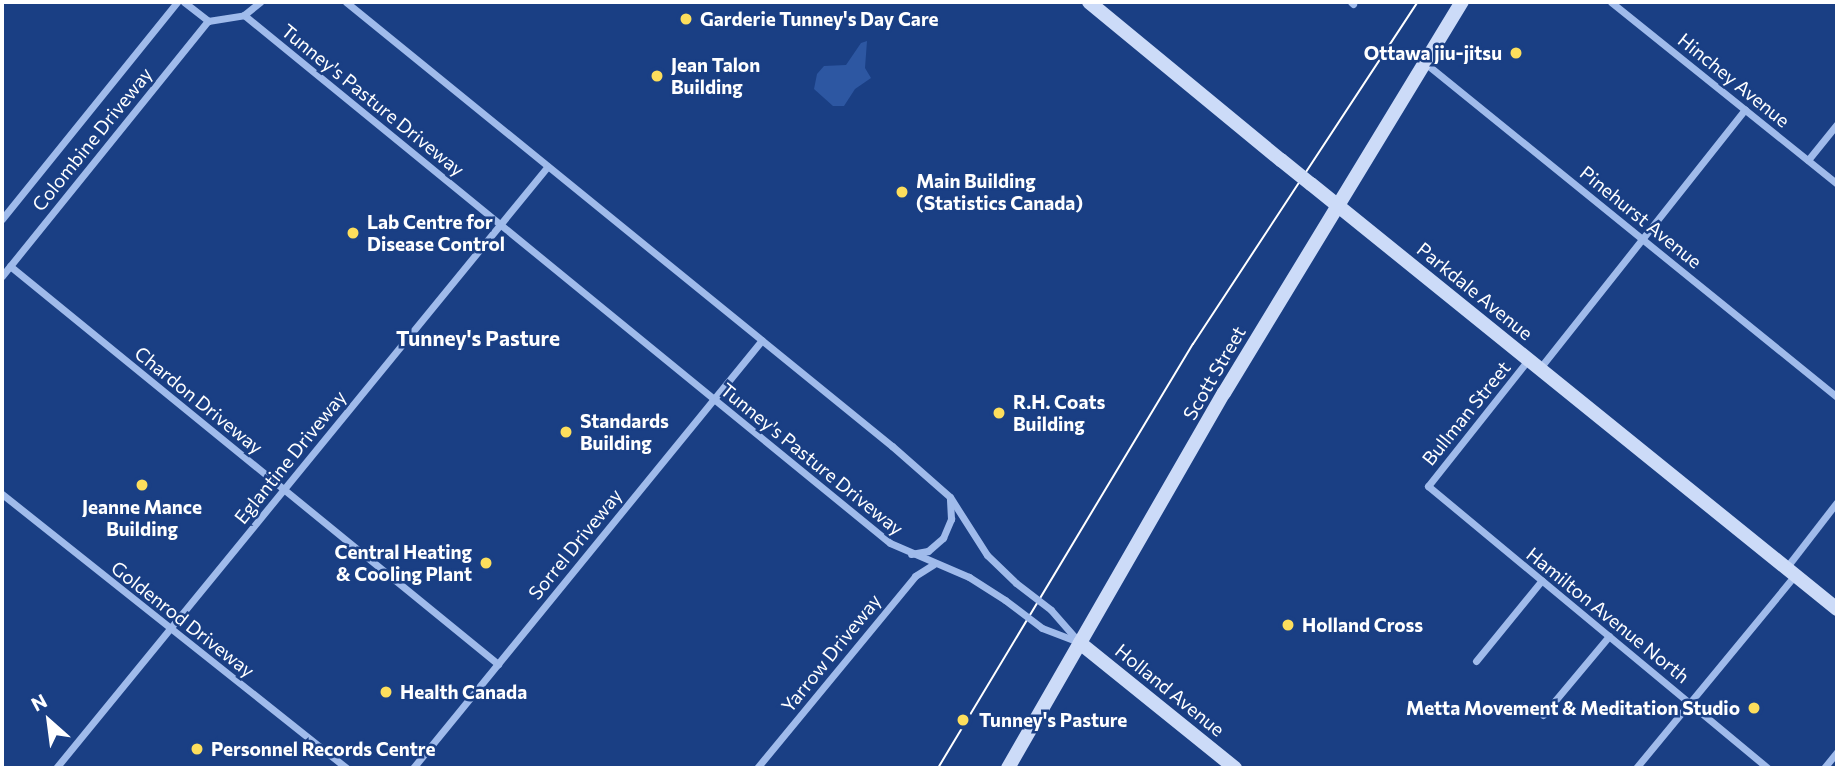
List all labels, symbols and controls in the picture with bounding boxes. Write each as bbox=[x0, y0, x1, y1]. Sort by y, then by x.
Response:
place label: Garderie Tunney's Day Care bbox=[700, 8, 938, 30]
marker: Garderie Tunney's Day Care bbox=[678, 11, 694, 27]
street label: Tunney's Pasture Driveway bbox=[277, 19, 469, 181]
street label: Hinchey Avenue bbox=[1674, 28, 1794, 132]
place label: Ottawa jiu-jitsu bbox=[1364, 42, 1502, 64]
marker: Ottawa jiu-jitsu bbox=[1508, 45, 1524, 61]
place label: Jean Talon Building bbox=[671, 54, 760, 98]
street label: Colombine Driveway bbox=[27, 63, 157, 215]
marker: Jean Talon Building bbox=[649, 68, 665, 84]
street label: Pinehurst Avenue bbox=[1576, 161, 1706, 273]
place label: Main Building (Statistics Canada) bbox=[916, 170, 1083, 214]
marker: Main Building (Statistics Canada) bbox=[894, 184, 910, 200]
place label: Lab Centre for Disease Control bbox=[367, 211, 505, 255]
marker: Lab Centre for Disease Control bbox=[345, 225, 361, 241]
street label: Parkdale Avenue bbox=[1413, 237, 1537, 345]
street label: Scott Street bbox=[1178, 322, 1250, 424]
district label: Tunney's Pasture bbox=[396, 325, 560, 351]
street label: Chardon Driveway bbox=[130, 341, 268, 459]
street label: Bullman Street bbox=[1417, 356, 1515, 470]
street label: Tunney's Pasture Driveway bbox=[716, 378, 908, 540]
street label: Eglantine Driveway bbox=[229, 386, 351, 528]
place label: R.H. Coats Building bbox=[1013, 391, 1105, 435]
marker: R.H. Coats Building bbox=[991, 405, 1007, 421]
place label: Standards Building bbox=[580, 410, 669, 454]
marker: Standards Building bbox=[558, 424, 574, 440]
marker: Jeanne Mance Building bbox=[134, 477, 150, 493]
street label: Sorrel Driveway bbox=[523, 484, 627, 604]
place label: Jeanne Mance Building bbox=[82, 496, 202, 540]
place label: Central Heating & Cooling Plant bbox=[335, 541, 472, 585]
street label: Hamilton Avenue North bbox=[1522, 542, 1694, 688]
marker: Central Heating & Cooling Plant bbox=[478, 555, 494, 571]
street label: Goldenrod Driveway bbox=[107, 556, 259, 682]
street label: Yarrow Driveway bbox=[776, 589, 886, 717]
place label: Holland Cross bbox=[1302, 614, 1423, 636]
marker: Holland Cross bbox=[1280, 617, 1296, 633]
street label: Holland Avenue bbox=[1111, 639, 1229, 741]
place label: Health Canada bbox=[400, 681, 527, 703]
marker: Health Canada bbox=[378, 684, 394, 700]
north arrow bbox=[14, 686, 84, 756]
text: N bbox=[27, 689, 51, 716]
place label: Metta Movement & Meditation Studio bbox=[1406, 697, 1740, 719]
marker: Metta Movement & Meditation Studio bbox=[1746, 700, 1762, 716]
place label: Tunney's Pasture bbox=[979, 709, 1127, 731]
marker: Tunney's Pasture bbox=[953, 710, 973, 730]
place label: Personnel Records Centre bbox=[211, 738, 435, 760]
marker: Personnel Records Centre bbox=[189, 741, 205, 757]

